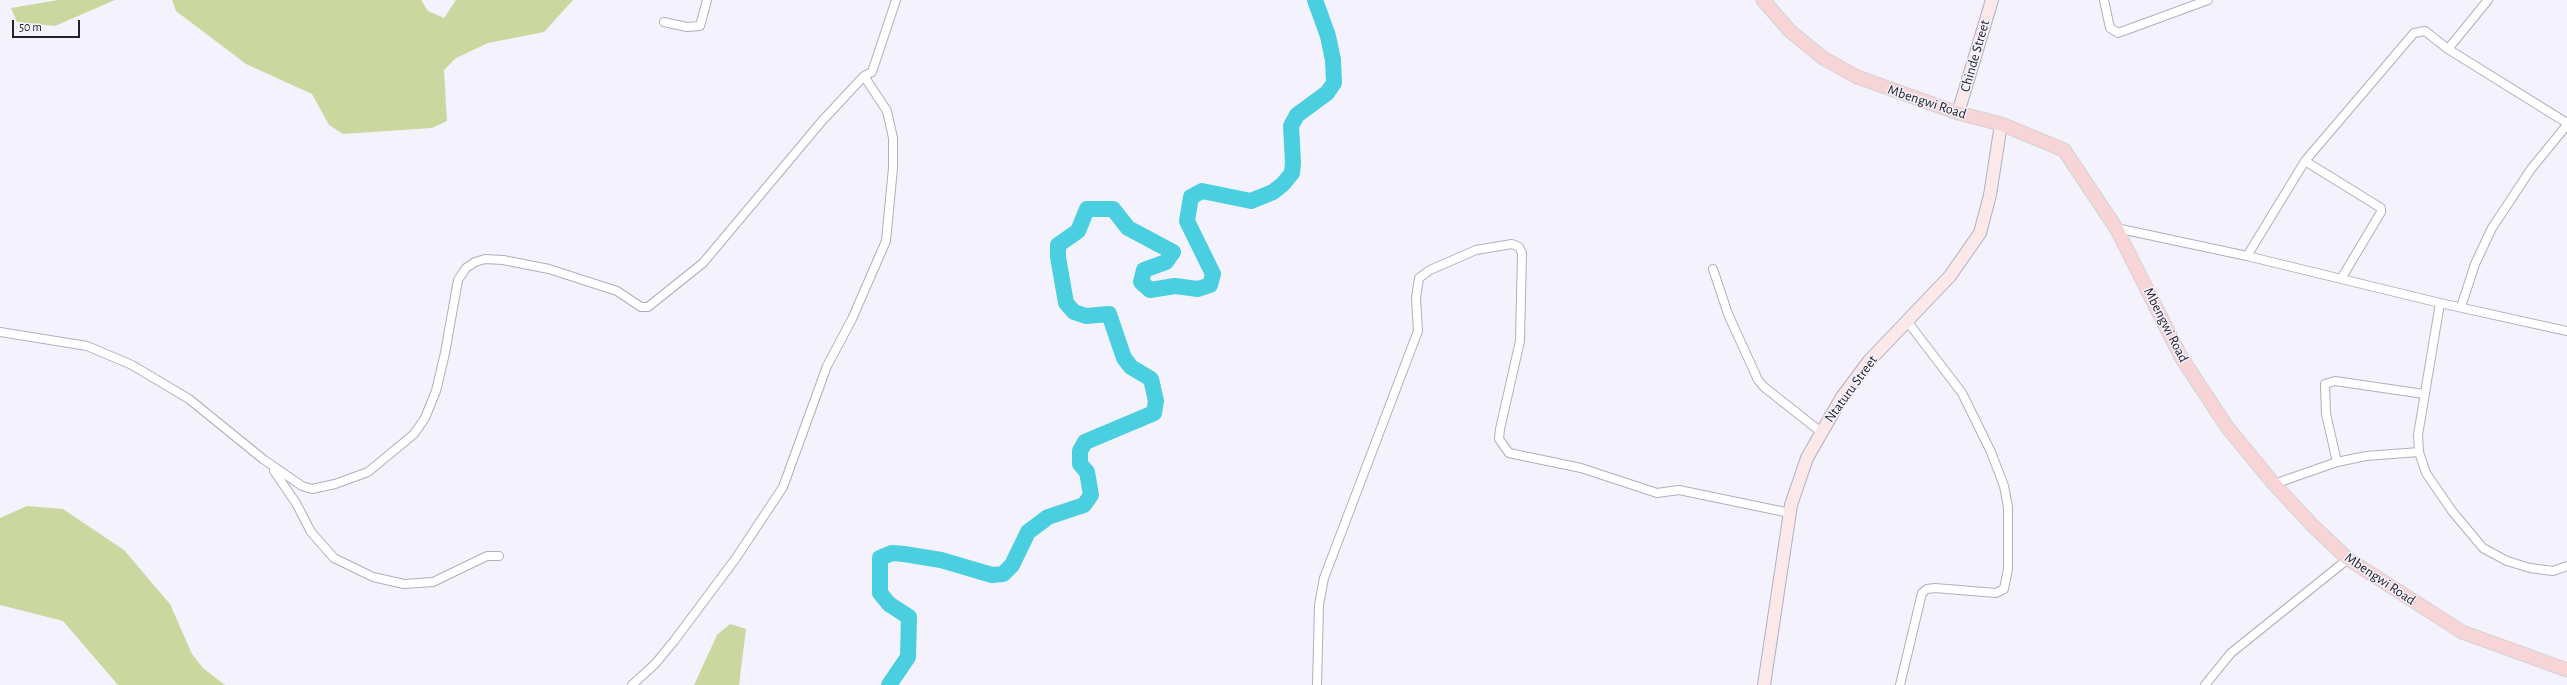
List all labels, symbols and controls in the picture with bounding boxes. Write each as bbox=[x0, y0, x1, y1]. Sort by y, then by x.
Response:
scale bar bbox=[14, 12, 82, 38]
street label: Chinde Street bbox=[1957, 18, 1993, 94]
text: 50 m bbox=[19, 21, 42, 33]
street label: Mbengwi Road bbox=[1886, 81, 1968, 123]
street label: Mbengwi Road bbox=[2140, 285, 2192, 365]
street label: Ntaturu Street bbox=[1821, 352, 1881, 426]
street label: Mbengwi Road bbox=[2341, 549, 2419, 609]

